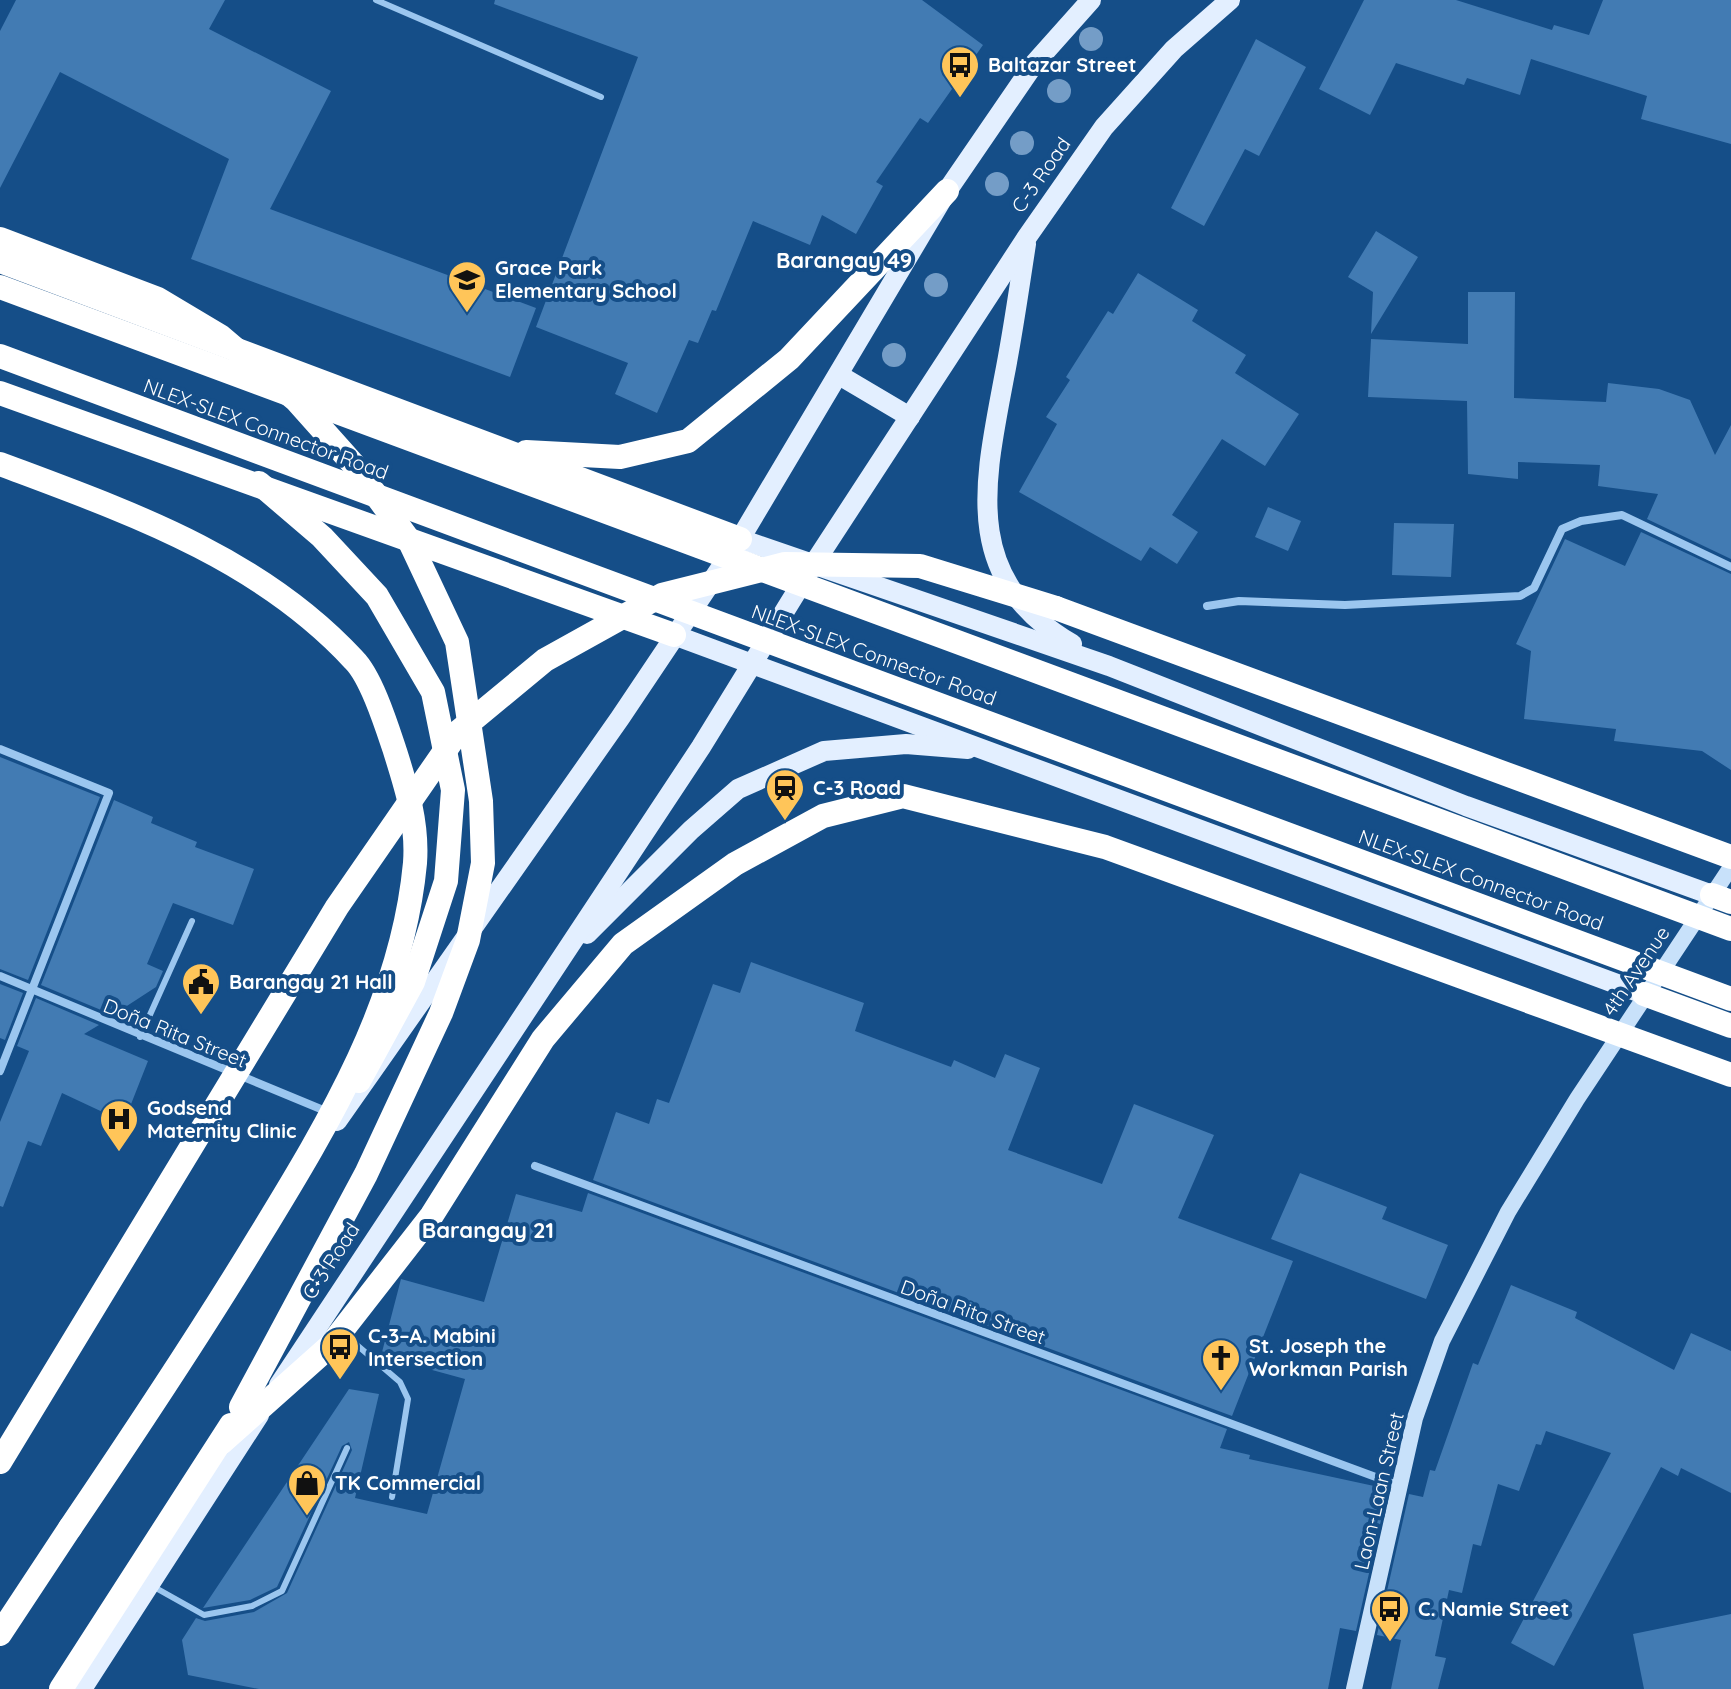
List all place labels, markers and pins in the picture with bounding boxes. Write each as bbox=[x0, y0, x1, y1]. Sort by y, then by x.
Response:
bus stop icon: Baltazar Street bbox=[939, 44, 981, 99]
place label: Baltazar Street bbox=[988, 52, 1136, 77]
place label: Grace Park Elementary School bbox=[495, 255, 677, 303]
school or university icon: Grace Park Elementary School bbox=[446, 259, 488, 314]
station icon: C-3 Road bbox=[764, 767, 806, 822]
place label: C-3 Road bbox=[813, 775, 901, 800]
public building icon: Barangay 21 Hall bbox=[180, 961, 222, 1016]
place label: Barangay 21 Hall bbox=[229, 969, 393, 994]
place label: Godsend Maternity Clinic bbox=[147, 1095, 296, 1143]
hospital icon: Godsend Maternity Clinic bbox=[98, 1098, 140, 1153]
place label: C-3–A. Mabini Intersection bbox=[368, 1323, 496, 1371]
bus stop icon: C-3–A. Mabini Intersection bbox=[319, 1326, 361, 1381]
place label: St. Joseph the Workman Parish bbox=[1249, 1333, 1408, 1381]
church icon: St. Joseph the Workman Parish bbox=[1200, 1337, 1242, 1392]
shop icon: TK Commercial bbox=[286, 1462, 328, 1517]
place label: TK Commercial bbox=[335, 1470, 481, 1495]
bus stop icon: C. Namie Street bbox=[1369, 1588, 1411, 1643]
place label: C. Namie Street bbox=[1418, 1596, 1569, 1621]

